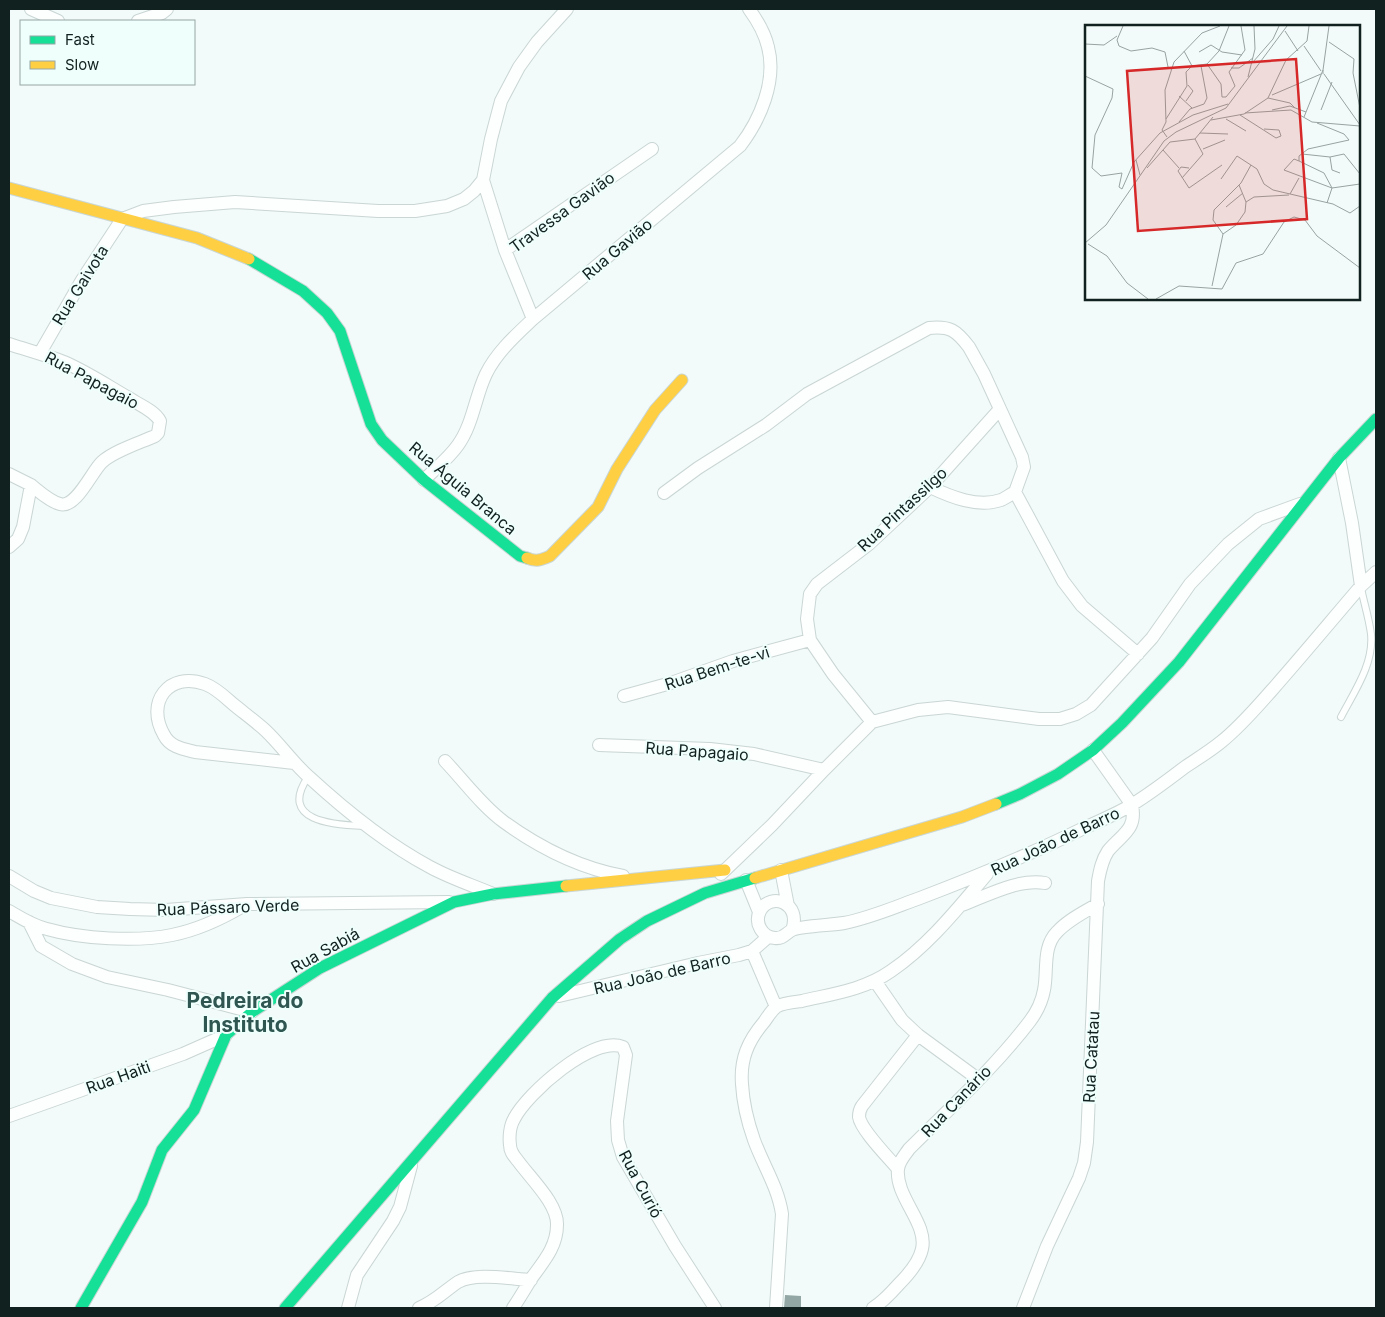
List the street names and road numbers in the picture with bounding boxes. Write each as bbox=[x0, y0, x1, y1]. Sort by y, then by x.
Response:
street label: Travessa Gavião bbox=[506, 167, 618, 257]
street label: Rua Gavião bbox=[578, 214, 656, 284]
street label: Rua Gaivota bbox=[48, 241, 112, 329]
street label: Rua Papagaio bbox=[42, 347, 142, 413]
street label: Rua Águia Branca bbox=[405, 437, 521, 539]
street label: Rua Pintassilgo bbox=[853, 462, 951, 556]
street label: Rua Bem-te-vi bbox=[662, 642, 772, 694]
street label: Rua Papagaio bbox=[645, 737, 749, 765]
street label: Rua João de Barro bbox=[987, 802, 1123, 880]
street label: Rua Pássaro Verde bbox=[156, 895, 300, 919]
street label: Rua Sabiá bbox=[287, 923, 363, 977]
street label: Rua João de Barro bbox=[592, 948, 732, 998]
street label: Rua Catatau bbox=[1079, 1011, 1103, 1103]
street label: Rua Haiti bbox=[83, 1056, 153, 1098]
street label: Rua Canário bbox=[917, 1061, 995, 1141]
street label: Rua Curió bbox=[615, 1147, 667, 1221]

